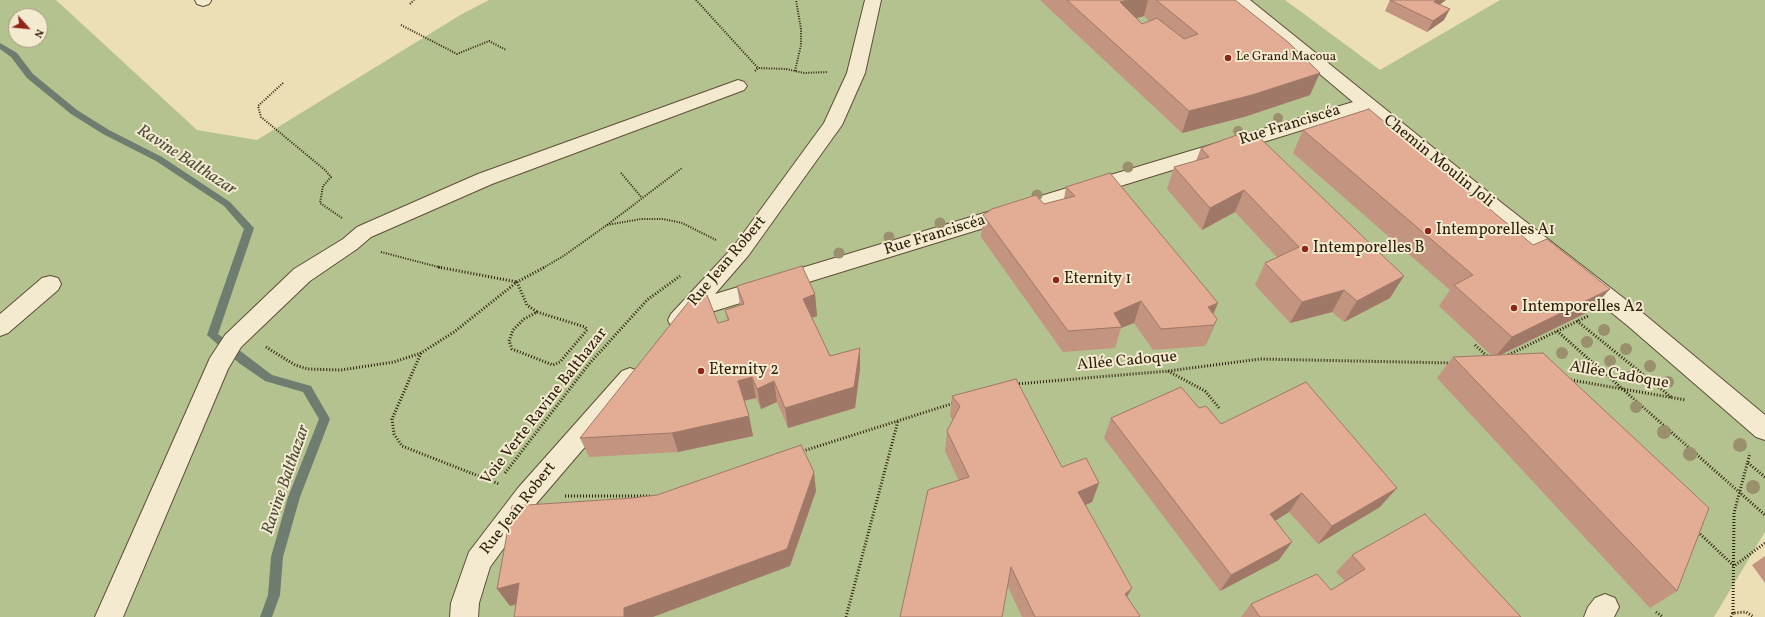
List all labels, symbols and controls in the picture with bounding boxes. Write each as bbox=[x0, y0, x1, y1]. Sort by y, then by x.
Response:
north arrow bbox=[8, 8, 48, 48]
text: N bbox=[30, 26, 47, 40]
place label: Le Grand Macoua bbox=[1236, 50, 1336, 66]
marker: Le Grand Macoua bbox=[1223, 53, 1233, 63]
street label: Rue Franciscéa bbox=[1237, 101, 1343, 151]
street label: Chemin Moulin Joli bbox=[1379, 111, 1497, 213]
water label: Ravine Balthazar bbox=[132, 121, 240, 201]
street label: Rue Franciscéa bbox=[882, 211, 988, 261]
street label: Rue Jean Robert bbox=[685, 213, 771, 311]
place label: Intemporelles A1 bbox=[1436, 221, 1555, 241]
marker: Intemporelles A1 bbox=[1423, 226, 1433, 236]
place label: Intemporelles B bbox=[1313, 239, 1425, 259]
marker: Intemporelles B bbox=[1300, 244, 1310, 254]
place label: Eternity 1 bbox=[1064, 270, 1131, 290]
marker: Eternity 1 bbox=[1051, 275, 1061, 285]
place label: Intemporelles A2 bbox=[1522, 298, 1643, 318]
marker: Intemporelles A2 bbox=[1509, 303, 1519, 313]
street label: Voie Verte Ravine Balthazar bbox=[478, 325, 612, 489]
street label: Allée Cadoque bbox=[1076, 348, 1178, 376]
street label: Allée Cadoque bbox=[1568, 358, 1670, 394]
place label: Eternity 2 bbox=[709, 361, 779, 381]
marker: Eternity 2 bbox=[696, 366, 706, 376]
water label: Ravine Balthazar bbox=[259, 423, 315, 537]
street label: Rue Jean Robert bbox=[477, 459, 561, 559]

